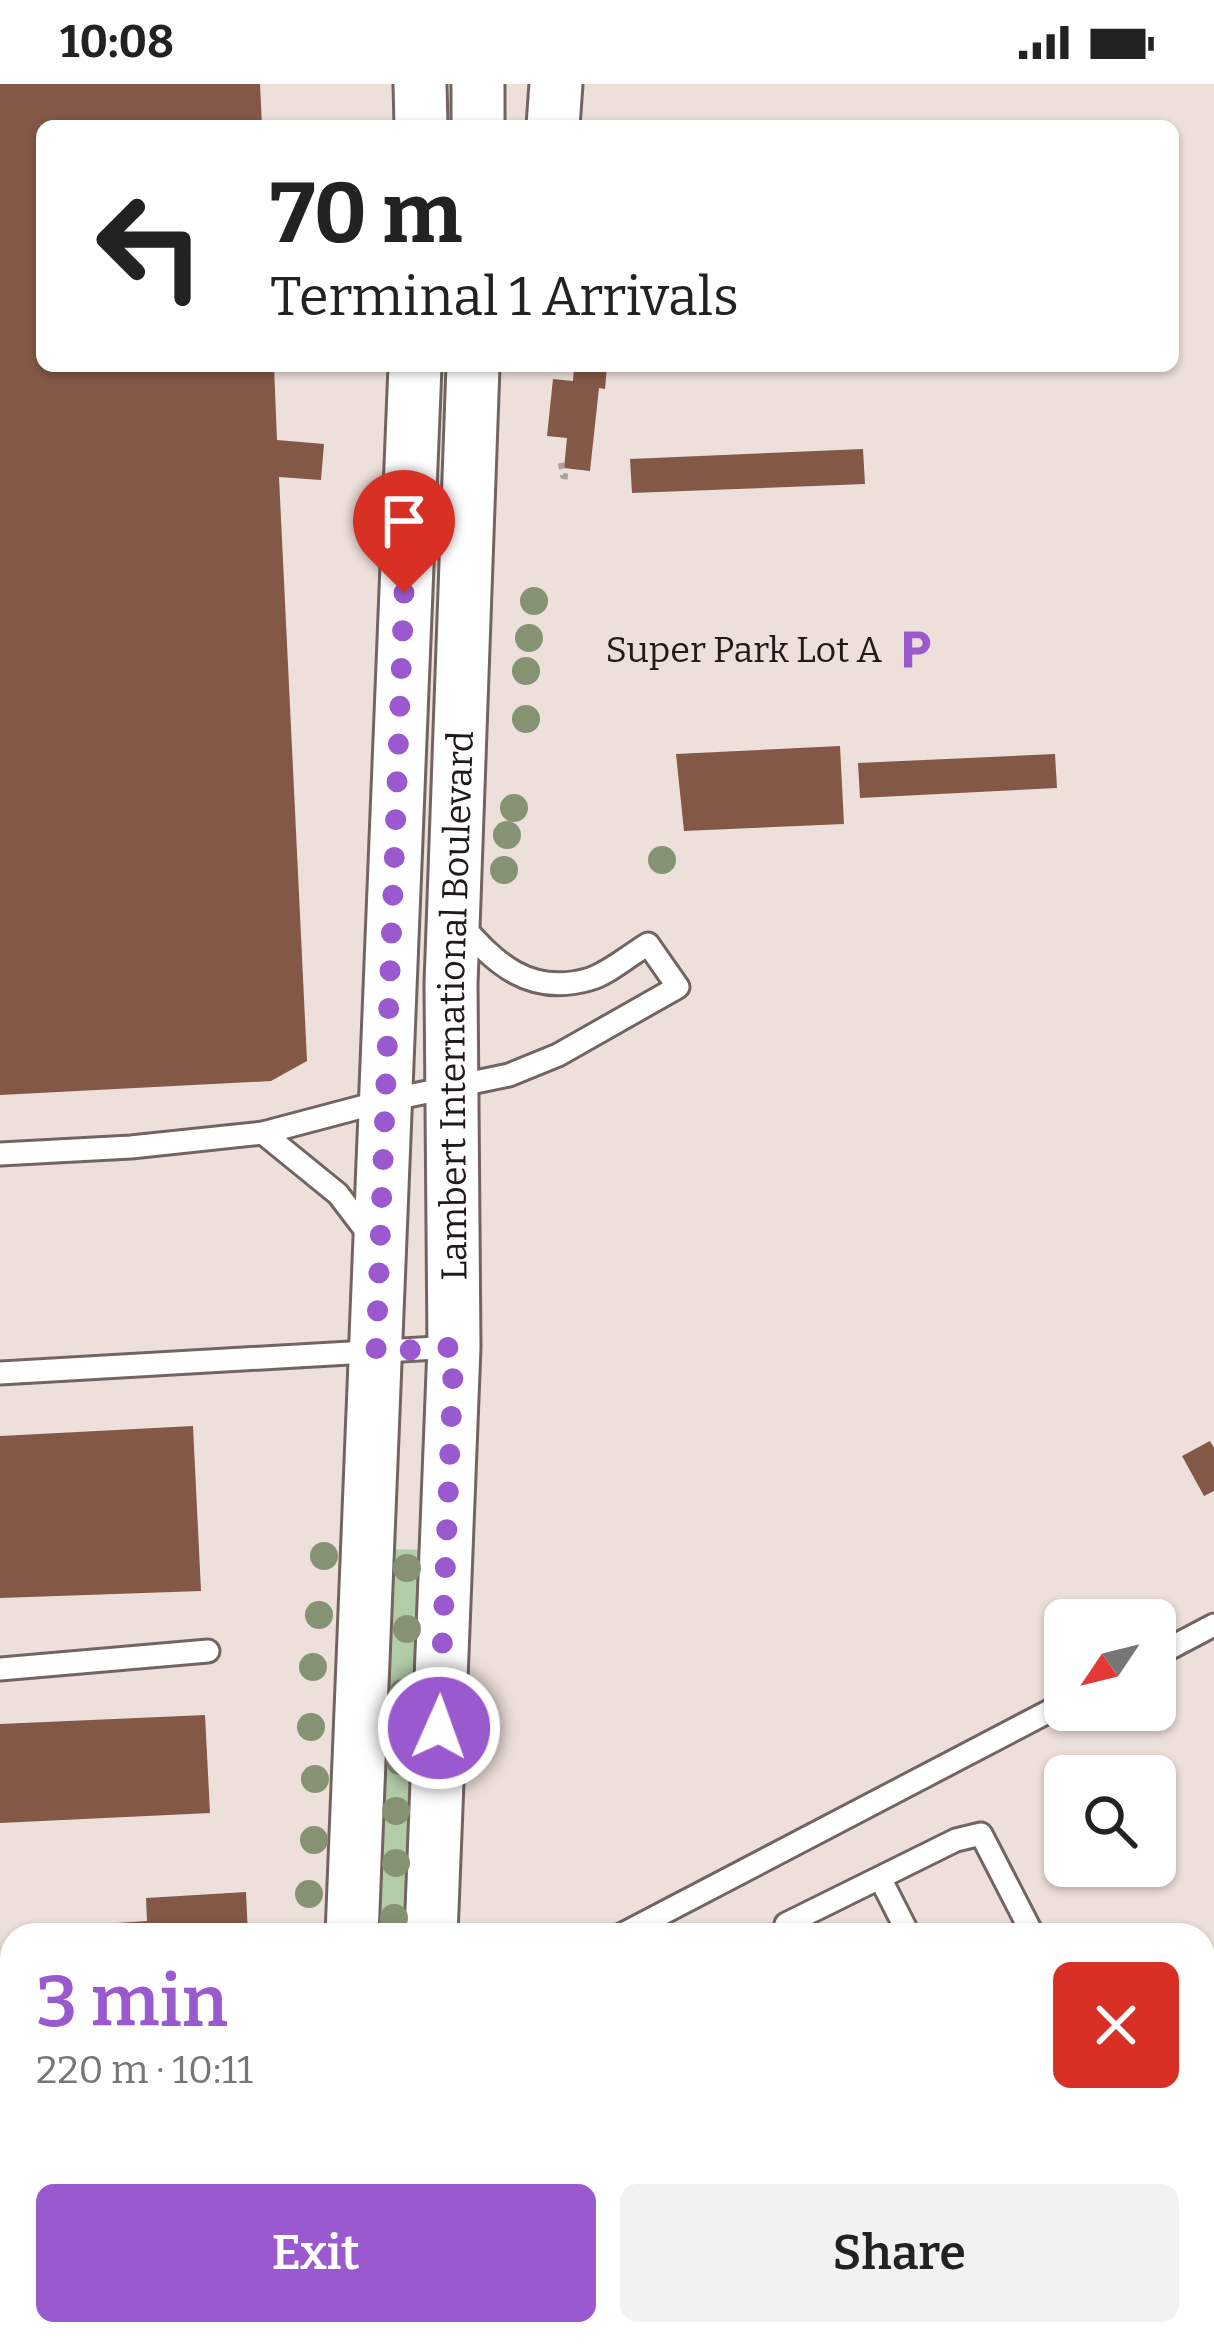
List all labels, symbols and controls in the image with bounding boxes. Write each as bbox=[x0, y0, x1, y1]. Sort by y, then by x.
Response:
text: 10:08 bbox=[60, 15, 174, 69]
text: 70 m bbox=[270, 163, 462, 264]
icon: left bbox=[72, 168, 228, 324]
text: Terminal 1 Arrivals bbox=[270, 265, 739, 329]
pin bbox=[353, 470, 455, 593]
icon: arrive bbox=[371, 488, 437, 554]
parking icon: Super Park Lot A bbox=[893, 626, 939, 672]
place label: Super Park Lot A bbox=[605, 628, 882, 672]
street label: Lambert International Boulevard bbox=[430, 730, 483, 1281]
north arrow bbox=[1044, 1599, 1176, 1731]
map controls bbox=[1044, 1599, 1176, 1887]
position arrow bbox=[376, 1665, 502, 1791]
button: search bbox=[1044, 1755, 1176, 1887]
text: 3 min bbox=[36, 1959, 228, 2045]
button: close bbox=[1053, 1962, 1179, 2088]
text: 220 m · 10:11 bbox=[36, 2047, 253, 2093]
button: Exit bbox=[36, 2184, 596, 2322]
button: Share bbox=[620, 2184, 1179, 2322]

